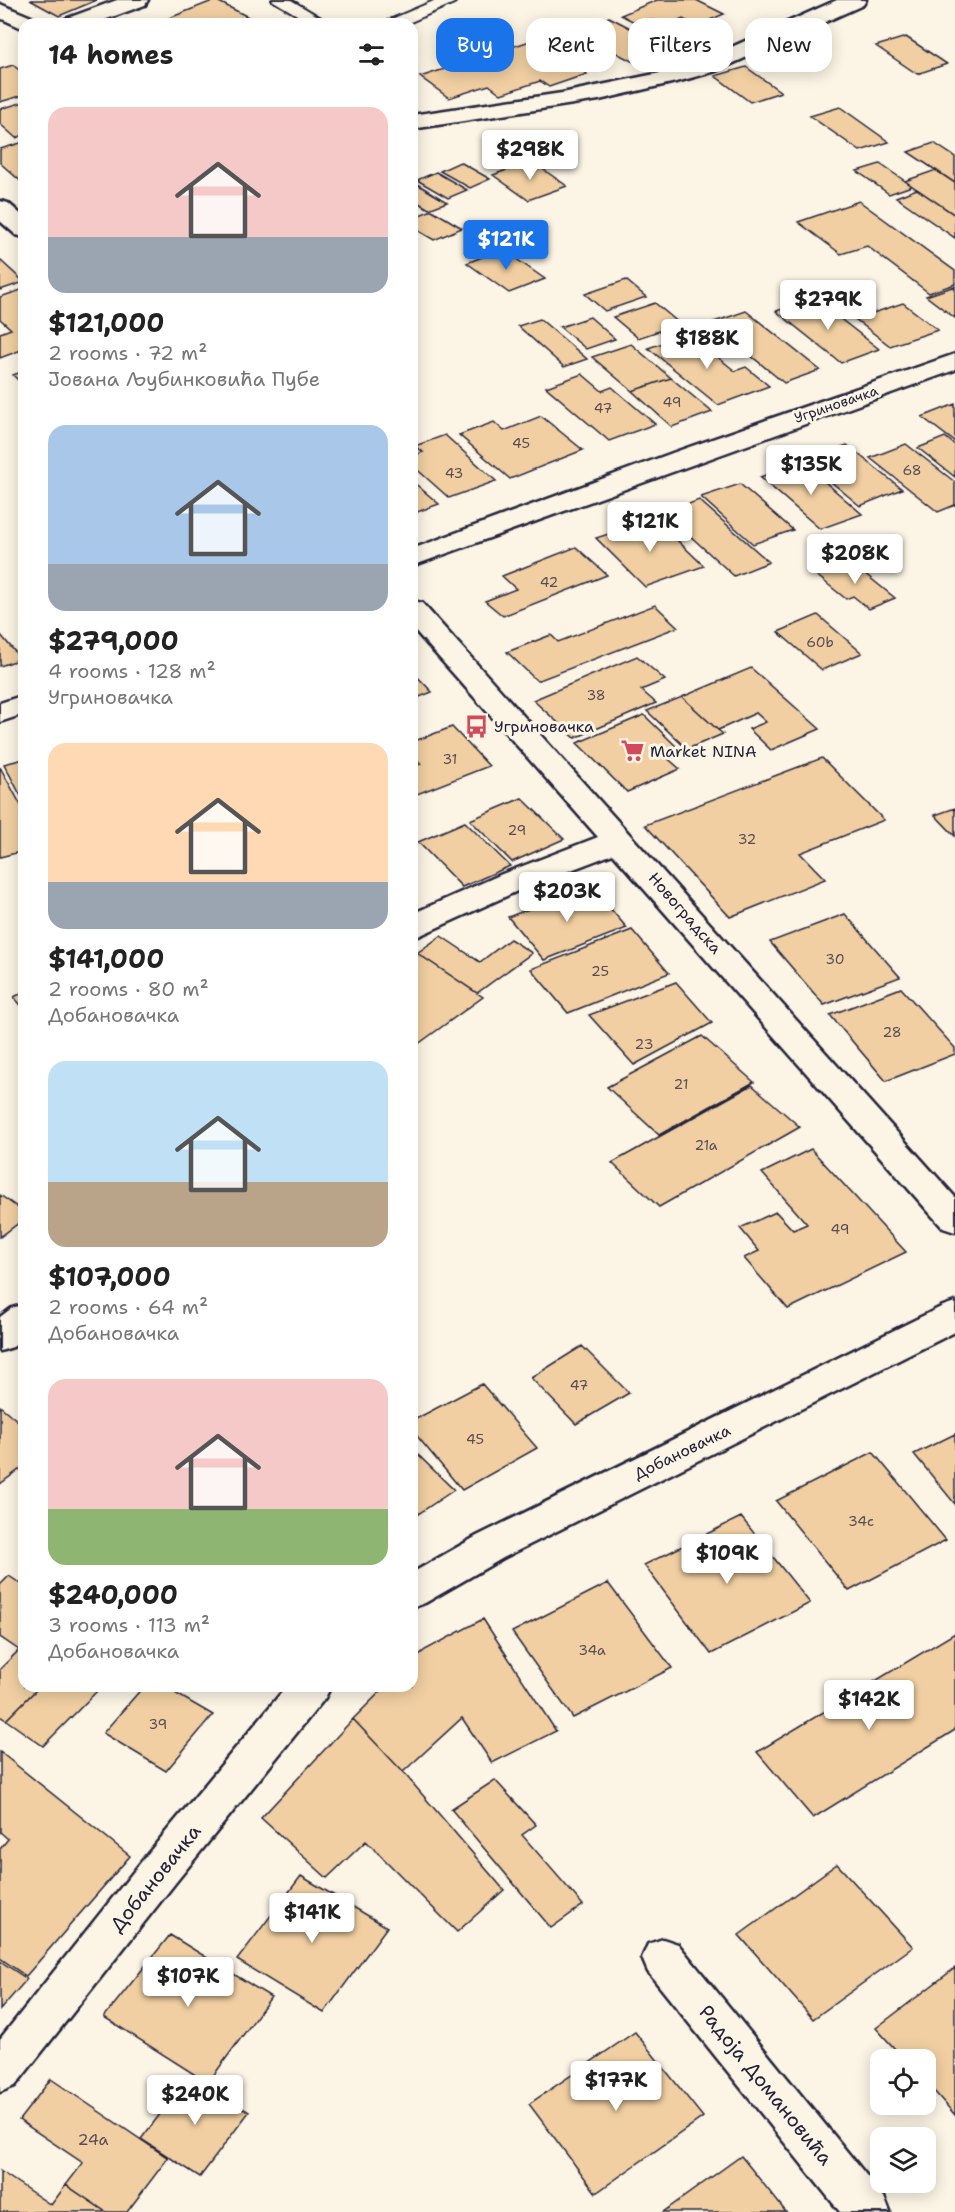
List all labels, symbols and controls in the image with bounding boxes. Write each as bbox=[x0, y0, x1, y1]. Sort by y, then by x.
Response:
chip: Buy bbox=[436, 18, 514, 72]
chip: Rent bbox=[526, 18, 616, 72]
chip: Filters bbox=[628, 18, 733, 72]
chip: New bbox=[745, 18, 832, 72]
text: 14 homes bbox=[48, 37, 174, 72]
icon: filters bbox=[355, 38, 388, 71]
pin: $298K bbox=[488, 130, 572, 181]
text: $298K bbox=[496, 136, 564, 162]
icon: home bbox=[164, 146, 272, 254]
pin: $121K bbox=[464, 220, 548, 271]
text: $121K bbox=[477, 226, 535, 252]
pin: $279K bbox=[786, 280, 870, 331]
text: $279K bbox=[794, 286, 862, 312]
text: $121,000 bbox=[48, 305, 165, 340]
pin: $188K bbox=[665, 319, 749, 370]
text: $188K bbox=[675, 325, 739, 351]
text: 2 rooms · 72 m² bbox=[48, 340, 207, 366]
text: Јована Љубинковића Пубе bbox=[48, 366, 320, 392]
street label: Угриновачка bbox=[792, 381, 881, 427]
house number: 49 bbox=[663, 393, 682, 411]
house number: 47 bbox=[594, 399, 612, 417]
house number: 45 bbox=[512, 434, 530, 452]
pin: $135K bbox=[769, 445, 853, 496]
text: $135K bbox=[780, 451, 842, 477]
house number: 68 bbox=[902, 461, 922, 479]
icon: home bbox=[164, 464, 272, 572]
house number: 43 bbox=[445, 464, 463, 482]
pin: $121K bbox=[608, 502, 692, 553]
text: $121K bbox=[621, 508, 679, 534]
pin: $208K bbox=[813, 534, 897, 585]
text: $208K bbox=[821, 540, 889, 566]
house number: 42 bbox=[540, 573, 558, 591]
text: $279,000 bbox=[48, 623, 179, 658]
house number: 60b bbox=[806, 633, 834, 651]
text: 4 rooms · 128 m² bbox=[48, 658, 216, 684]
text: Угриновачка bbox=[48, 684, 173, 710]
house number: 38 bbox=[586, 686, 606, 704]
bus stop icon: Угриновачка bbox=[463, 713, 489, 739]
place label: Угриновачка bbox=[494, 716, 594, 737]
supermarket icon: Market NINA bbox=[619, 738, 645, 764]
place label: Market NINA bbox=[650, 741, 757, 762]
house number: 31 bbox=[443, 750, 457, 768]
icon: home bbox=[164, 782, 272, 890]
house number: 29 bbox=[508, 821, 526, 839]
house number: 32 bbox=[738, 830, 756, 848]
street label: Новоградска bbox=[644, 868, 726, 958]
pin: $203K bbox=[525, 872, 609, 923]
text: $203K bbox=[533, 878, 601, 904]
text: $141,000 bbox=[48, 941, 164, 976]
house number: 30 bbox=[825, 950, 845, 968]
house number: 25 bbox=[591, 962, 609, 980]
text: 2 rooms · 80 m² bbox=[48, 976, 209, 1002]
text: Добановачка bbox=[48, 1002, 179, 1028]
house number: 28 bbox=[882, 1023, 902, 1041]
house number: 23 bbox=[635, 1035, 653, 1053]
house number: 21 bbox=[674, 1075, 688, 1093]
icon: home bbox=[164, 1100, 272, 1208]
house number: 21a bbox=[694, 1136, 718, 1154]
house number: 49 bbox=[831, 1220, 850, 1238]
text: $107,000 bbox=[48, 1259, 171, 1294]
text: 2 rooms · 64 m² bbox=[48, 1294, 208, 1320]
text: Добановачка bbox=[48, 1320, 179, 1346]
house number: 47 bbox=[570, 1376, 588, 1394]
icon: home bbox=[164, 1418, 272, 1526]
street label: Добановачка bbox=[630, 1420, 734, 1484]
house number: 45 bbox=[466, 1430, 484, 1448]
house number: 34c bbox=[848, 1512, 874, 1530]
pin: $109K bbox=[685, 1534, 769, 1585]
text: $109K bbox=[695, 1540, 759, 1566]
text: $240,000 bbox=[48, 1577, 178, 1612]
text: 3 rooms · 113 m² bbox=[48, 1612, 210, 1638]
text: Добановачка bbox=[48, 1638, 179, 1664]
house number: 34a bbox=[578, 1641, 606, 1659]
pin: $142K bbox=[827, 1680, 911, 1731]
text: $142K bbox=[838, 1686, 900, 1712]
house number: 39 bbox=[149, 1715, 167, 1733]
street label: Добановачка bbox=[104, 1818, 207, 1937]
pin: $141K bbox=[270, 1893, 354, 1944]
text: $141K bbox=[283, 1899, 341, 1925]
pin: $107K bbox=[146, 1957, 230, 2008]
text: $107K bbox=[157, 1963, 219, 1989]
street label: Радоја Домановића bbox=[693, 1999, 839, 2171]
map controls bbox=[870, 2049, 936, 2193]
button: locate bbox=[870, 2049, 936, 2115]
pin: $177K bbox=[574, 2061, 658, 2112]
text: $177K bbox=[585, 2067, 648, 2093]
pin: $240K bbox=[153, 2075, 237, 2126]
text: $240K bbox=[161, 2081, 229, 2107]
button: layers bbox=[870, 2127, 936, 2193]
house number: 24a bbox=[77, 2129, 109, 2150]

